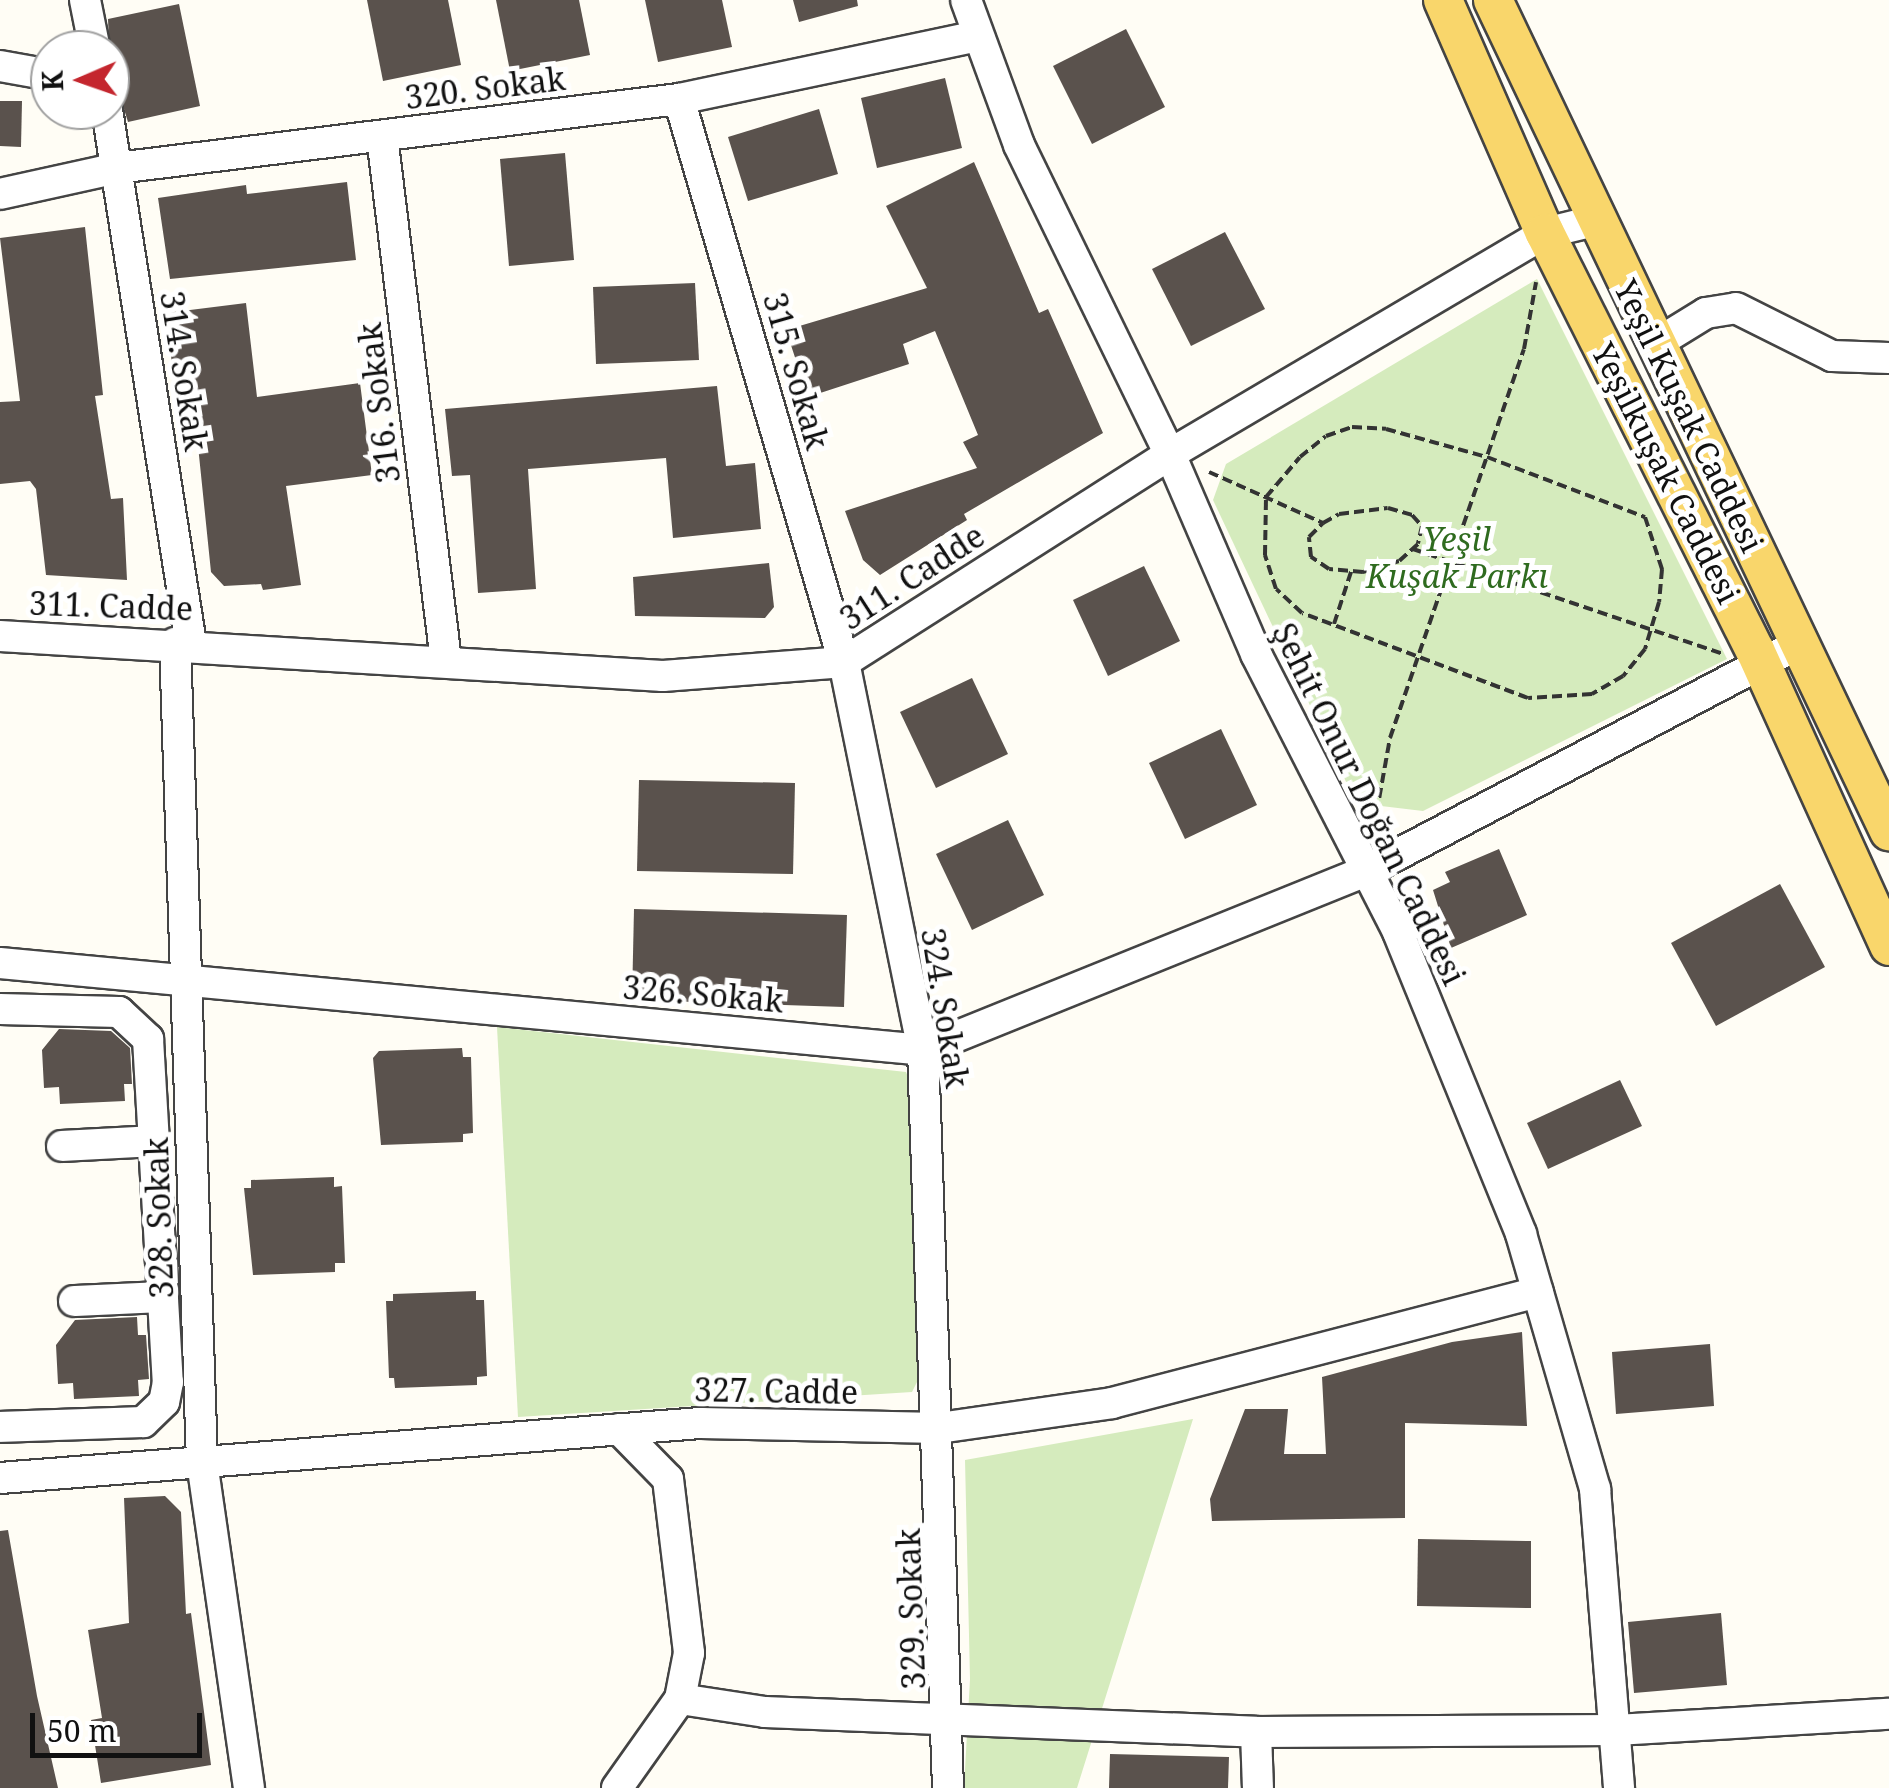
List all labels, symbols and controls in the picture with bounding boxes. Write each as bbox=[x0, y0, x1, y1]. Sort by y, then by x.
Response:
north arrow bbox=[30, 30, 130, 130]
street label: 320. Sokak bbox=[403, 59, 567, 117]
text: K bbox=[33, 70, 71, 92]
street label: Yeşil Kuşak Caddesi bbox=[1606, 274, 1772, 558]
street label: 314. Sokak bbox=[152, 288, 216, 454]
street label: 315. Sokak bbox=[755, 288, 837, 454]
street label: 316. Sokak bbox=[350, 321, 408, 485]
street label: Yeşilkuşak Caddesi bbox=[1584, 337, 1748, 609]
street label: 311. Cadde bbox=[833, 516, 991, 638]
park label: Yeşil Kuşak Parkı bbox=[1366, 521, 1548, 596]
street label: 311. Cadde bbox=[28, 584, 194, 628]
street label: Şehit Onur Doğan Caddesi bbox=[1265, 617, 1473, 991]
street label: 324. Sokak bbox=[913, 925, 977, 1091]
street label: 326. Sokak bbox=[621, 968, 785, 1020]
street label: 328. Sokak bbox=[137, 1137, 181, 1299]
street label: 327. Cadde bbox=[694, 1370, 858, 1412]
street label: 329. Sokak bbox=[889, 1528, 933, 1690]
scale bar bbox=[35, 1693, 208, 1755]
text: 50 m bbox=[47, 1710, 117, 1751]

